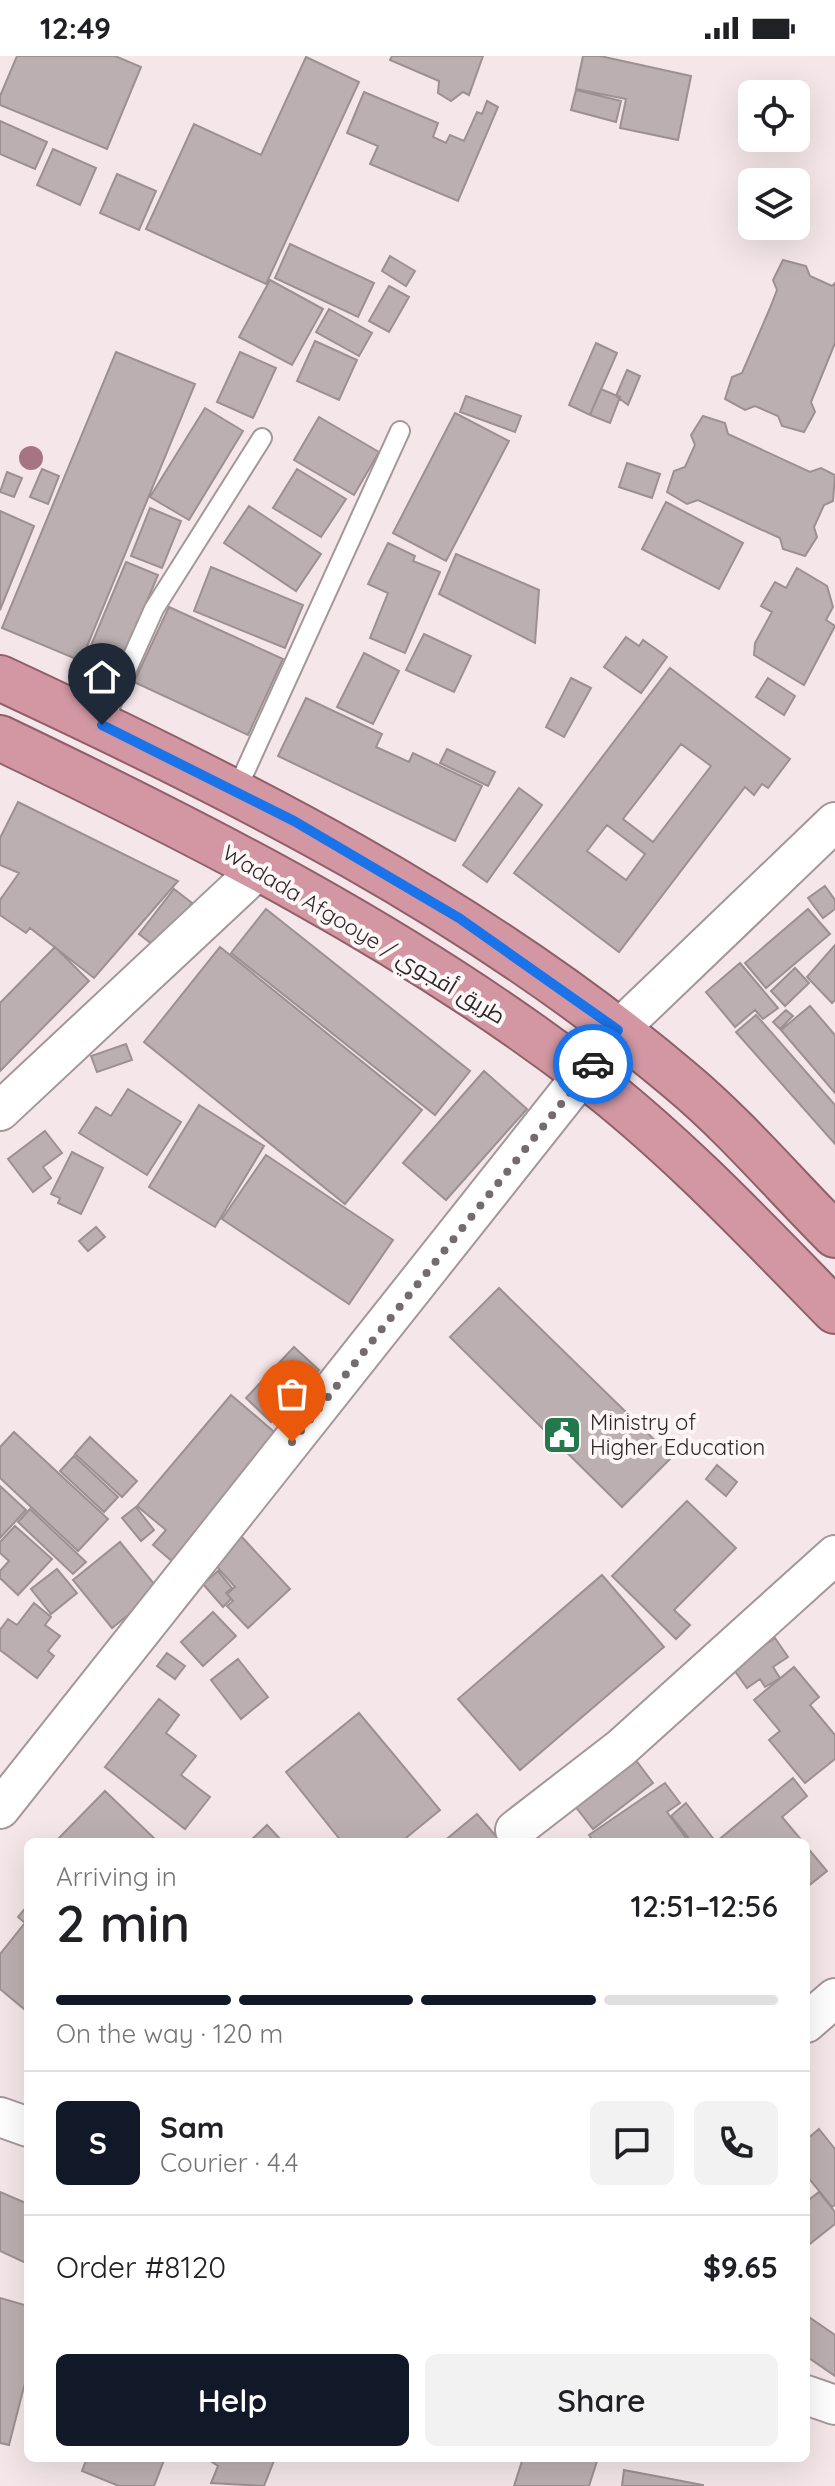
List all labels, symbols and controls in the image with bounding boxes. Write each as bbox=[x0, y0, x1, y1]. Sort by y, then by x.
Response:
text: 12:49 bbox=[40, 9, 111, 47]
map controls bbox=[738, 80, 810, 240]
button: locate bbox=[738, 80, 810, 152]
button: layers bbox=[738, 168, 810, 240]
pin bbox=[68, 643, 136, 725]
icon: home bbox=[80, 655, 124, 699]
street label: Wadada Afgooye / طريق أفجوي bbox=[216, 838, 511, 1032]
courier bbox=[553, 1024, 633, 1104]
icon: car bbox=[571, 1042, 615, 1086]
pin bbox=[258, 1360, 326, 1442]
icon: bag bbox=[270, 1372, 314, 1416]
place label: Ministry of Higher Education bbox=[590, 1408, 765, 1461]
public building icon: Ministry of Higher Education bbox=[541, 1414, 583, 1456]
text: Arriving in bbox=[56, 1860, 177, 1893]
text: 12:51–12:56 bbox=[631, 1887, 778, 1925]
text: 2 min bbox=[56, 1890, 190, 1955]
text: On the way · 120 m bbox=[56, 2017, 283, 2050]
button: chat bbox=[590, 2101, 674, 2185]
button: phone bbox=[694, 2101, 778, 2185]
text: Sam bbox=[160, 2108, 224, 2146]
text: S bbox=[89, 2124, 107, 2162]
text: Courier · 4.4 bbox=[160, 2146, 298, 2179]
text: Order #8120 bbox=[56, 2248, 226, 2286]
text: $9.65 bbox=[703, 2248, 778, 2286]
button: Help bbox=[56, 2354, 409, 2446]
button: Share bbox=[425, 2354, 778, 2446]

